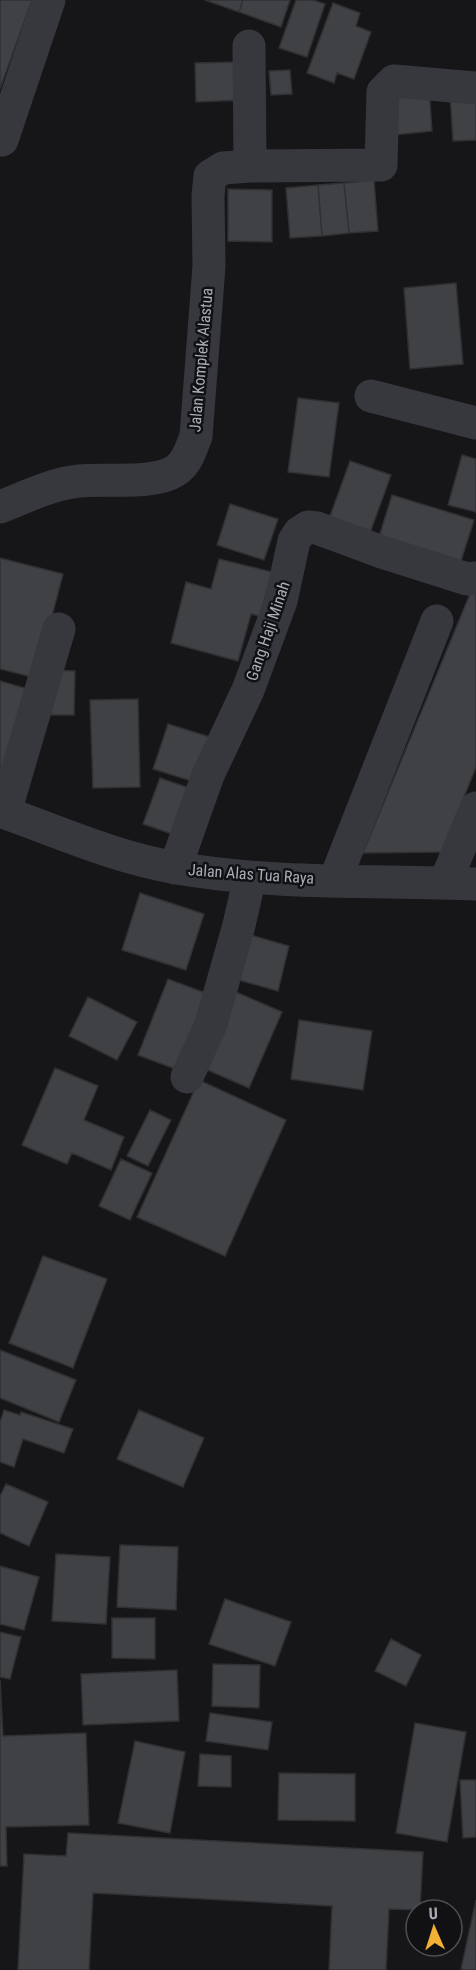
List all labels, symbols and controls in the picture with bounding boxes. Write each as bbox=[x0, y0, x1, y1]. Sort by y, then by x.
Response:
street label: Jalan Komplek Alastua bbox=[185, 287, 217, 433]
street label: Gang Haji Minah bbox=[242, 579, 294, 683]
street label: Jalan Alas Tua Raya bbox=[187, 860, 315, 888]
north arrow bbox=[404, 1898, 464, 1958]
text: U bbox=[428, 1904, 438, 1923]

